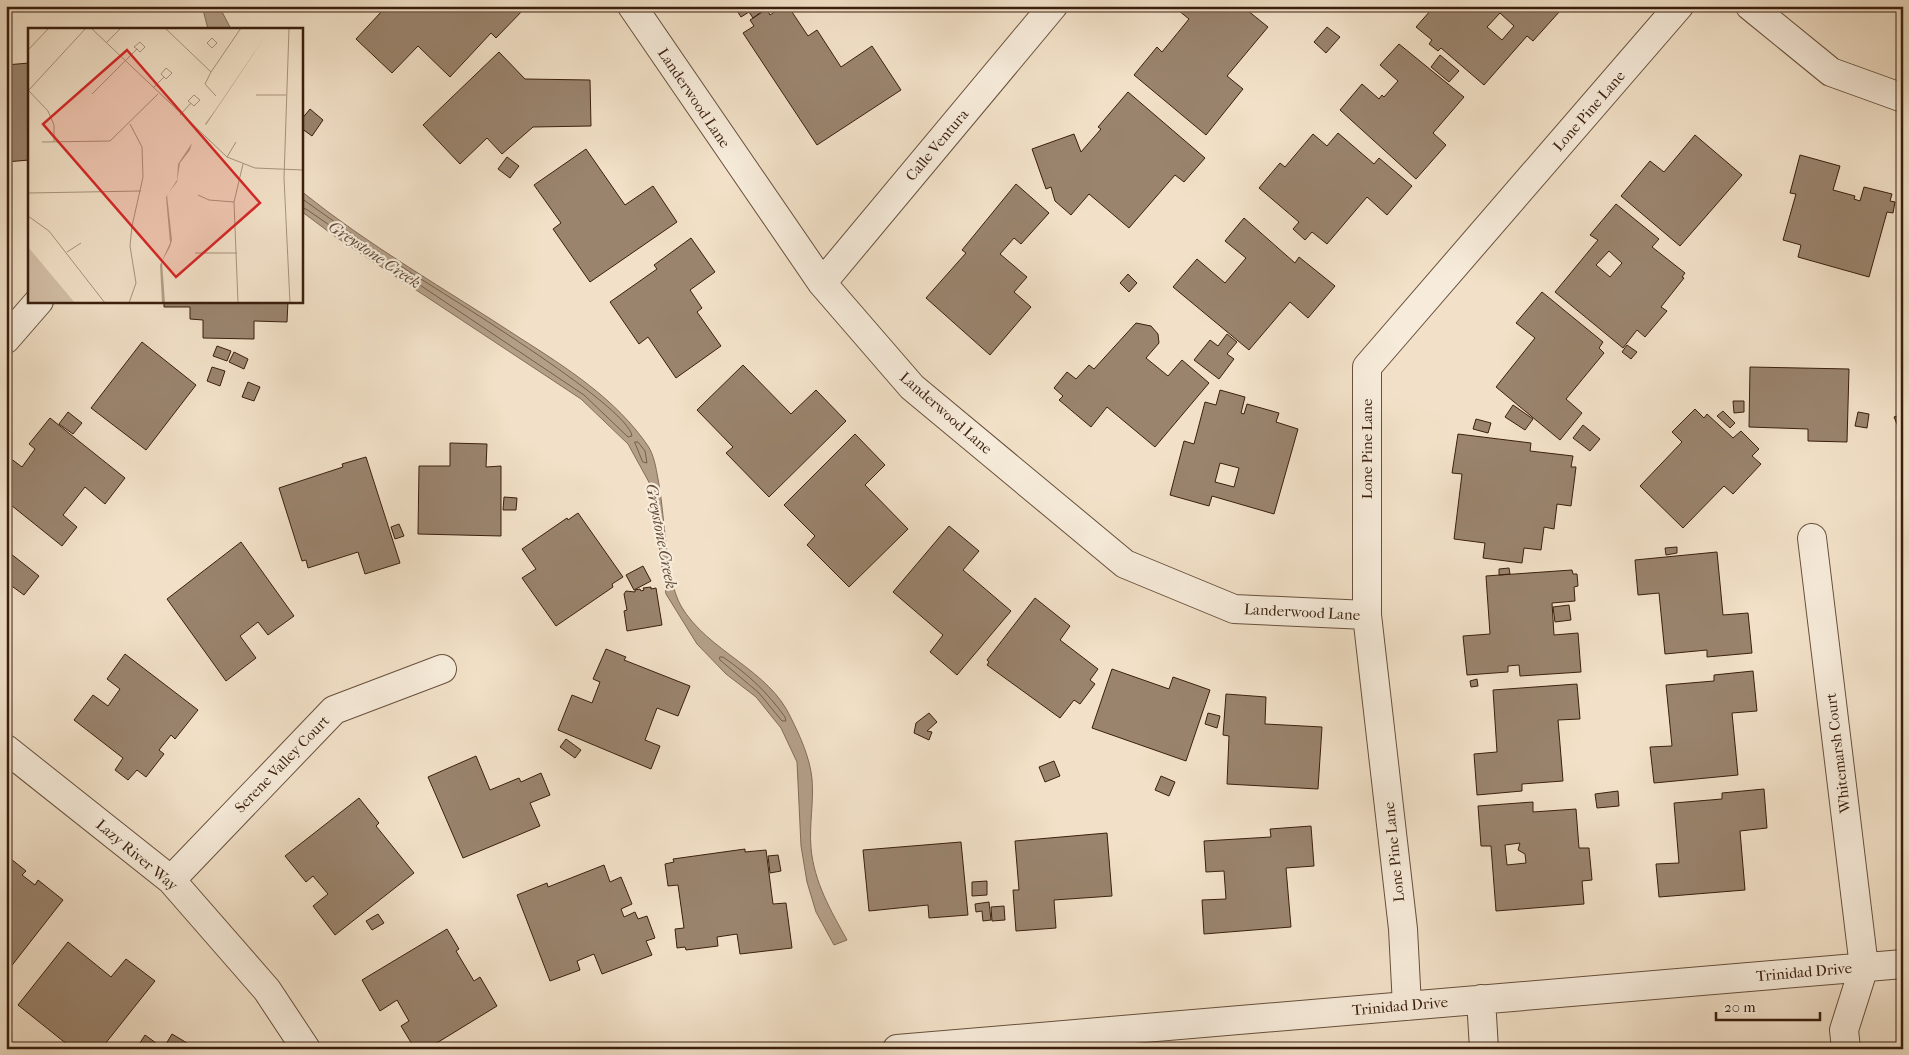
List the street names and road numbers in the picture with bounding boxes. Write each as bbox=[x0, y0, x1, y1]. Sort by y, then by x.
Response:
street label: Landerwood Lane bbox=[654, 45, 734, 152]
street label: Lone Pine Lane bbox=[1549, 67, 1629, 155]
street label: Calle Ventura bbox=[902, 105, 973, 184]
street label: Landerwood Lane bbox=[896, 368, 996, 458]
street label: Lone Pine Lane bbox=[1358, 398, 1376, 499]
street label: Landerwood Lane bbox=[1243, 600, 1361, 624]
street label: Whitemarsh Court bbox=[1822, 691, 1854, 815]
street label: Serene Valley Court bbox=[231, 711, 334, 816]
street label: Lone Pine Lane bbox=[1380, 800, 1408, 903]
street label: Lazy River Way bbox=[92, 815, 182, 895]
street label: Trinidad Drive bbox=[1755, 959, 1853, 985]
street label: Trinidad Drive bbox=[1351, 993, 1449, 1019]

